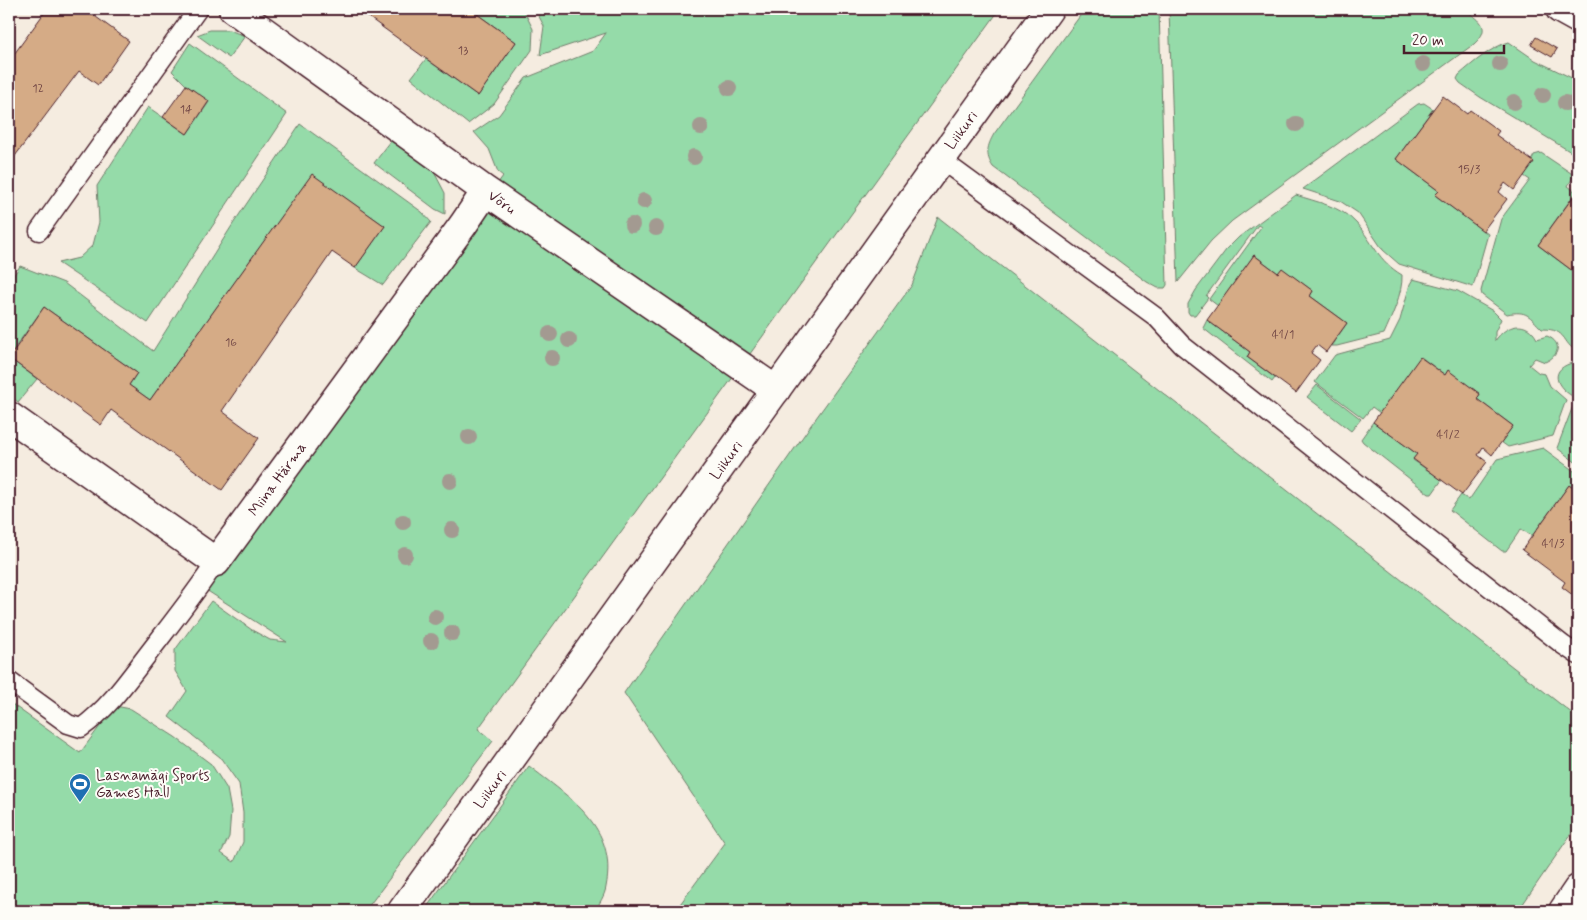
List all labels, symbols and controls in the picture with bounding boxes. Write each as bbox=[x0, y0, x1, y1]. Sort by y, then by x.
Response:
scale bar bbox=[1404, 22, 1504, 54]
text: 20 m bbox=[1412, 31, 1444, 51]
house number: 13 bbox=[458, 43, 468, 59]
house number: 12 bbox=[32, 81, 44, 97]
house number: 14 bbox=[180, 102, 192, 118]
street label: Liikuri bbox=[941, 107, 983, 154]
house number: 15/3 bbox=[1458, 162, 1481, 178]
street label: Võru bbox=[483, 186, 520, 220]
house number: 41/1 bbox=[1272, 327, 1294, 343]
house number: 16 bbox=[225, 335, 237, 351]
house number: 41/2 bbox=[1436, 427, 1460, 443]
street label: Liikuri bbox=[706, 437, 748, 484]
street label: Miina Härma bbox=[244, 438, 312, 521]
house number: 41/3 bbox=[1542, 536, 1565, 552]
place label: Lasnamägi Sports Games Hall bbox=[96, 766, 209, 803]
street label: Liikuri bbox=[470, 766, 512, 813]
sports icon: Lasnamägi Sports Games Hall bbox=[68, 772, 92, 803]

